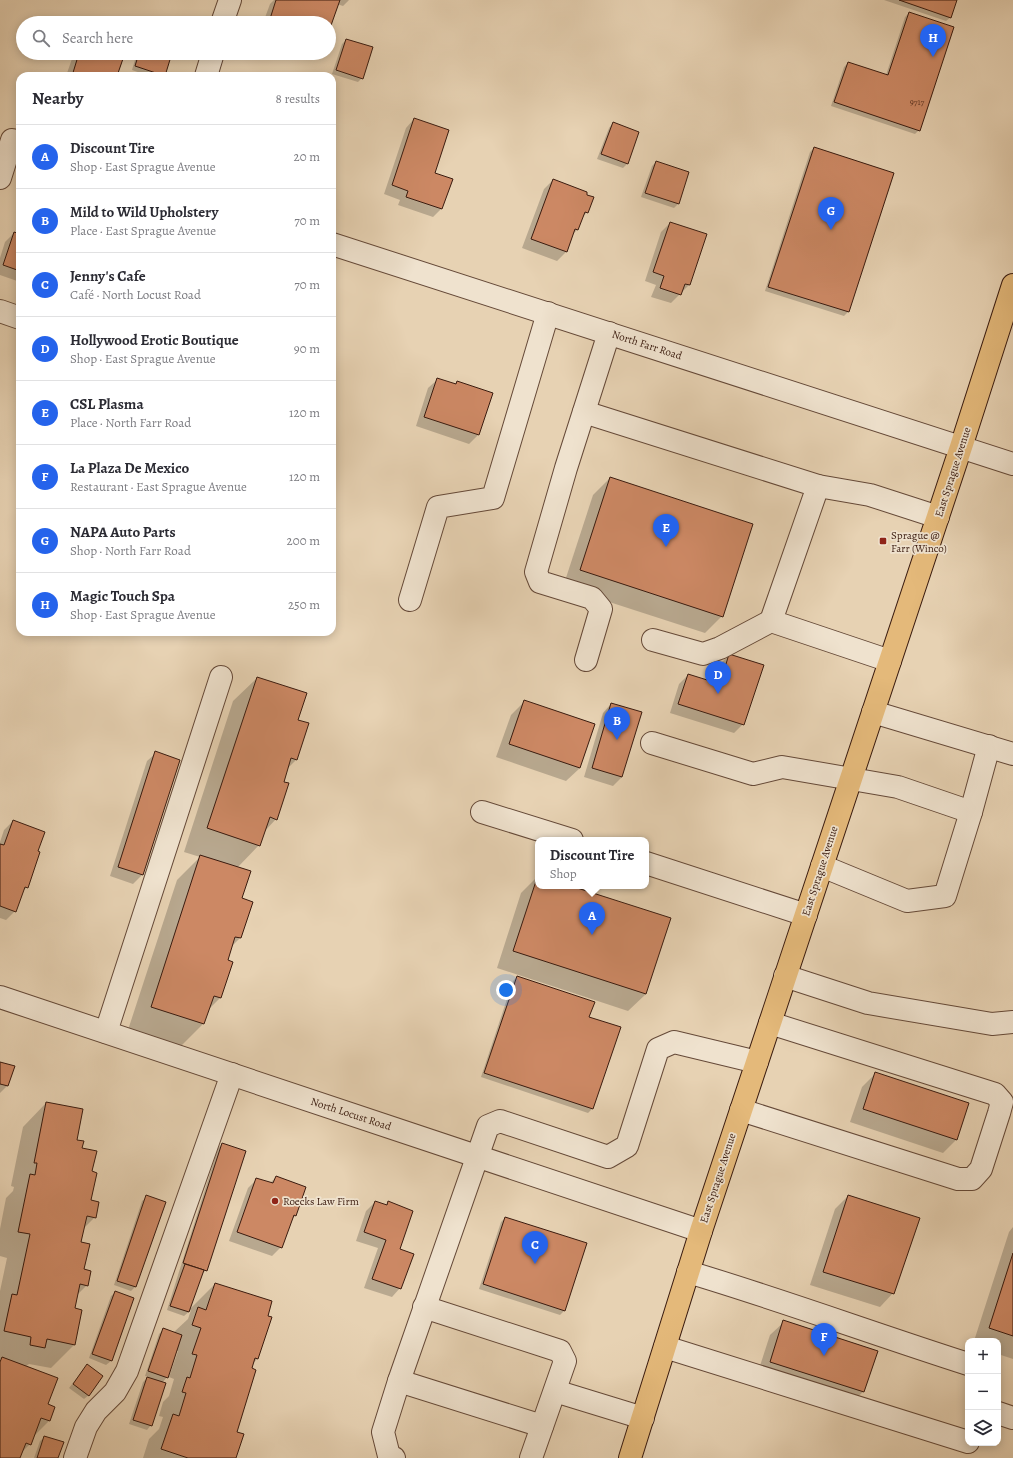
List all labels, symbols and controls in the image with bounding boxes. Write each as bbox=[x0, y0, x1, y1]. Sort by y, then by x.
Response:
search box bbox=[16, 16, 336, 60]
pin: H bbox=[920, 24, 946, 57]
icon: search bbox=[30, 27, 52, 49]
text: Search here bbox=[62, 28, 133, 48]
text: Nearby bbox=[32, 87, 83, 110]
text: 8 results bbox=[276, 90, 320, 107]
house number: 9717 bbox=[910, 96, 925, 108]
text: Discount Tire bbox=[70, 138, 155, 158]
text: A bbox=[41, 148, 49, 165]
text: 20 m bbox=[294, 148, 320, 165]
text: Shop · East Sprague Avenue bbox=[70, 158, 216, 175]
pin: G bbox=[818, 197, 844, 230]
text: Mild to Wild Upholstery bbox=[70, 202, 218, 222]
text: B bbox=[41, 212, 49, 229]
text: 70 m bbox=[294, 212, 320, 229]
text: Place · East Sprague Avenue bbox=[70, 222, 216, 239]
text: Jenny's Cafe bbox=[70, 266, 146, 286]
text: C bbox=[41, 276, 49, 293]
text: 70 m bbox=[294, 276, 320, 293]
text: Café · North Locust Road bbox=[70, 286, 201, 303]
street label: North Farr Road bbox=[610, 327, 684, 363]
text: Hollywood Erotic Boutique bbox=[70, 330, 239, 350]
text: D bbox=[40, 340, 50, 357]
text: 90 m bbox=[294, 340, 320, 357]
text: Shop · East Sprague Avenue bbox=[70, 350, 216, 367]
text: CSL Plasma bbox=[70, 394, 144, 414]
text: E bbox=[41, 404, 49, 421]
text: 120 m bbox=[289, 404, 320, 421]
text: Place · North Farr Road bbox=[70, 414, 191, 431]
street label: East Sprague Avenue bbox=[931, 425, 975, 519]
text: La Plaza De Mexico bbox=[70, 458, 189, 478]
text: F bbox=[42, 468, 48, 485]
text: 120 m bbox=[289, 468, 320, 485]
text: Restaurant · East Sprague Avenue bbox=[70, 478, 247, 495]
pin: E bbox=[653, 514, 679, 547]
text: NAPA Auto Parts bbox=[70, 522, 176, 542]
place label: Sprague @ Farr (Winco) bbox=[891, 528, 947, 556]
text: G bbox=[41, 532, 49, 549]
text: 200 m bbox=[287, 532, 320, 549]
marker: Sprague @ Farr (Winco) bbox=[878, 536, 888, 546]
text: Shop · North Farr Road bbox=[70, 542, 191, 559]
text: Magic Touch Spa bbox=[70, 586, 175, 606]
text: H bbox=[40, 596, 50, 613]
text: 250 m bbox=[288, 596, 320, 613]
text: Shop · East Sprague Avenue bbox=[70, 606, 216, 623]
pin: D bbox=[705, 661, 731, 694]
pin: B bbox=[604, 707, 630, 740]
street label: East Sprague Avenue bbox=[798, 824, 842, 918]
popup bbox=[535, 837, 649, 889]
text: Discount Tire bbox=[550, 845, 634, 865]
text: Shop bbox=[550, 865, 577, 882]
pin: A bbox=[579, 902, 605, 935]
your location bbox=[496, 980, 516, 1000]
street label: North Locust Road bbox=[309, 1094, 393, 1134]
street label: East Sprague Avenue bbox=[696, 1131, 740, 1225]
place label: Roecks Law Firm bbox=[283, 1194, 359, 1209]
marker: Roecks Law Firm bbox=[270, 1196, 280, 1206]
pin: C bbox=[522, 1231, 548, 1264]
pin: F bbox=[811, 1323, 837, 1356]
map controls bbox=[965, 1338, 1001, 1446]
button: + bbox=[965, 1338, 1001, 1374]
button: − bbox=[965, 1374, 1001, 1410]
button: layers bbox=[965, 1410, 1001, 1446]

